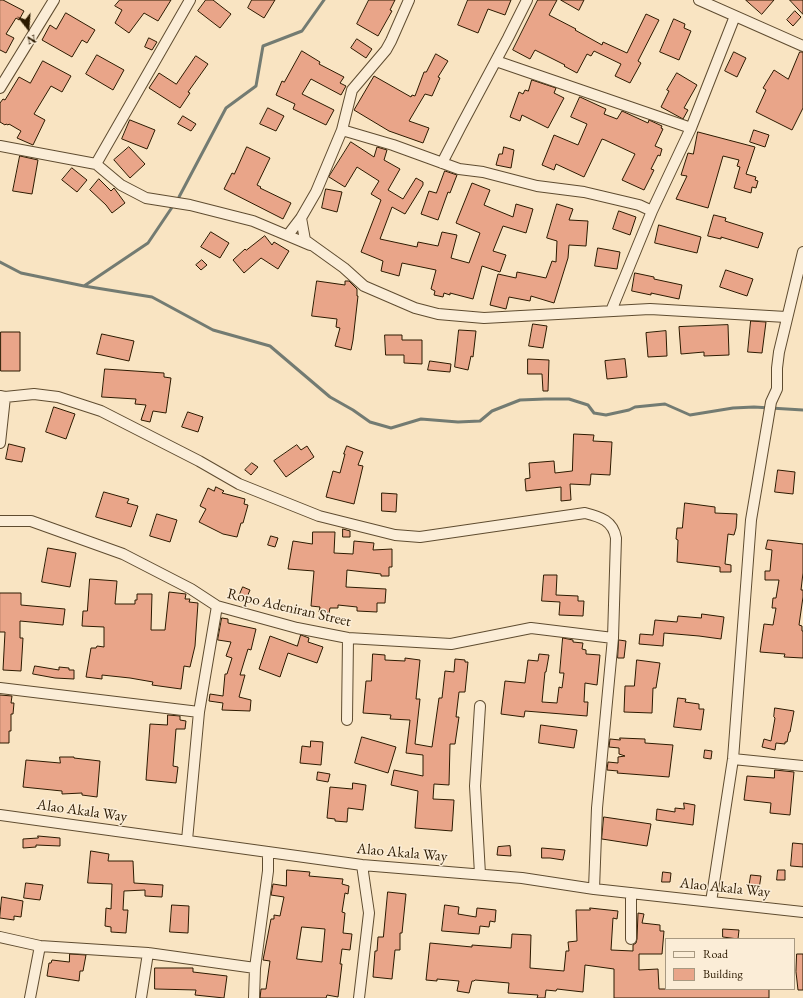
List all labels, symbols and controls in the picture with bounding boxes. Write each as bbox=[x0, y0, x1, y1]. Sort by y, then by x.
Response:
north arrow bbox=[8, 8, 48, 48]
text: N bbox=[25, 31, 38, 47]
street label: Ropo Adeniran Street bbox=[225, 585, 353, 631]
street label: Alao Akala Way bbox=[36, 796, 128, 826]
street label: Alao Akala Way bbox=[356, 840, 448, 866]
street label: Alao Akala Way bbox=[679, 874, 771, 902]
legend bbox=[665, 938, 795, 990]
text: Road bbox=[703, 946, 728, 962]
text: Building bbox=[703, 966, 743, 982]

